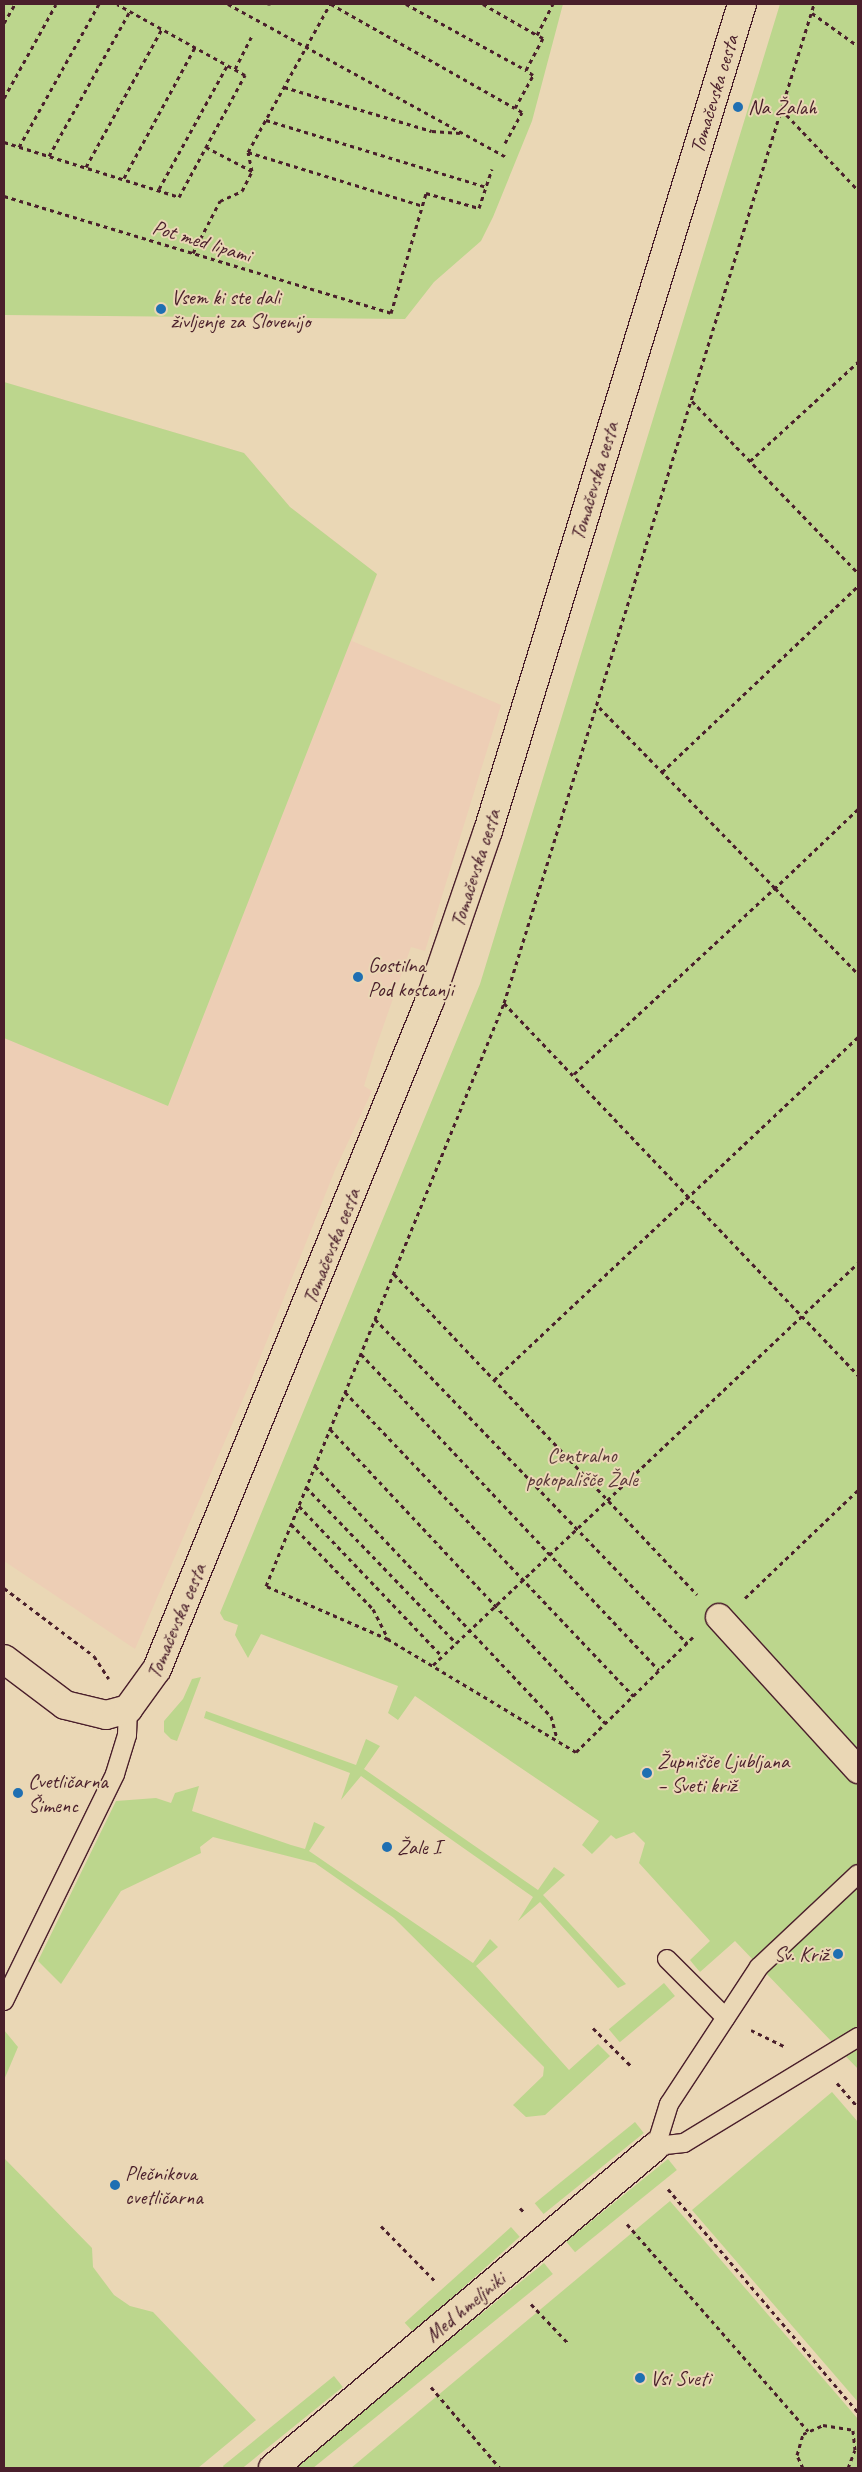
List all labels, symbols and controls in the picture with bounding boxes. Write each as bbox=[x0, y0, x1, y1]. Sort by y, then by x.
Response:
street label: Tomačevska cesta bbox=[684, 32, 744, 156]
place label: Na Žalah bbox=[748, 94, 816, 120]
marker: Na Žalah bbox=[732, 101, 744, 113]
street label: Pot med lipami bbox=[150, 214, 254, 268]
place label: Vsem ki ste dali življenje za Slovenijo bbox=[171, 284, 310, 334]
marker: Vsem ki ste dali življenje za Slovenijo bbox=[155, 303, 167, 315]
street label: Tomačevska cesta bbox=[564, 419, 624, 543]
street label: Tomačevska cesta bbox=[444, 806, 506, 930]
place label: Gostilna Pod kostanji bbox=[368, 952, 453, 1002]
marker: Gostilna Pod kostanji bbox=[352, 971, 364, 983]
street label: Tomačevska cesta bbox=[297, 1185, 365, 1307]
park label: Centralno pokopališče Žale bbox=[526, 1442, 638, 1492]
street label: Tomačevska cesta bbox=[141, 1560, 211, 1682]
place label: Župnišče Ljubljana – Sveti križ bbox=[657, 1748, 788, 1798]
marker: Župnišče Ljubljana – Sveti križ bbox=[641, 1767, 653, 1779]
place label: Cvetličarna Šimenc bbox=[28, 1768, 108, 1818]
marker: Cvetličarna Šimenc bbox=[12, 1787, 24, 1799]
place label: Žale I bbox=[397, 1834, 441, 1860]
marker: Žale I bbox=[381, 1841, 393, 1853]
place label: Sv. Križ bbox=[774, 1941, 828, 1967]
marker: Sv. Križ bbox=[832, 1948, 844, 1960]
place label: Plečnikova cvetličarna bbox=[125, 2160, 203, 2210]
marker: Plečnikova cvetličarna bbox=[109, 2179, 121, 2191]
street label: Med hmeljniki bbox=[420, 2266, 510, 2348]
place label: Vsi Sveti bbox=[650, 2365, 710, 2391]
marker: Vsi Sveti bbox=[634, 2372, 646, 2384]

